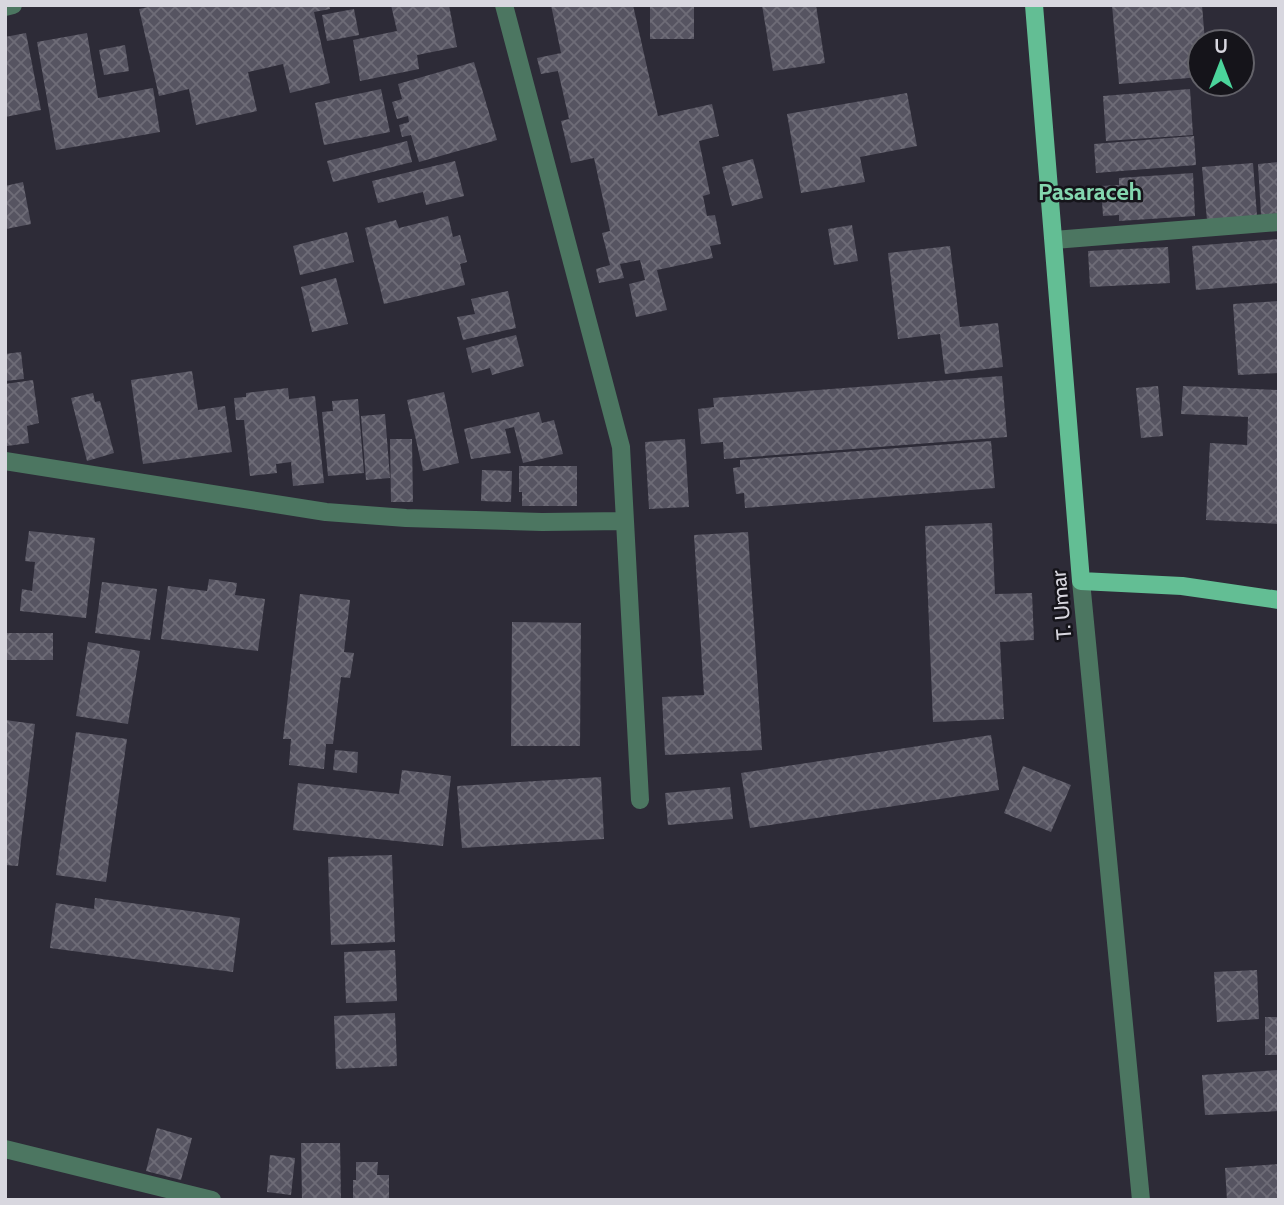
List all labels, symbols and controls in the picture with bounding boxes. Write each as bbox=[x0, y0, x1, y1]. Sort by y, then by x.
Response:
north arrow bbox=[1186, 28, 1256, 98]
text: U bbox=[1214, 35, 1228, 58]
district label: Pasaraceh bbox=[1038, 177, 1142, 206]
street label: T. Umar bbox=[1045, 569, 1076, 641]

